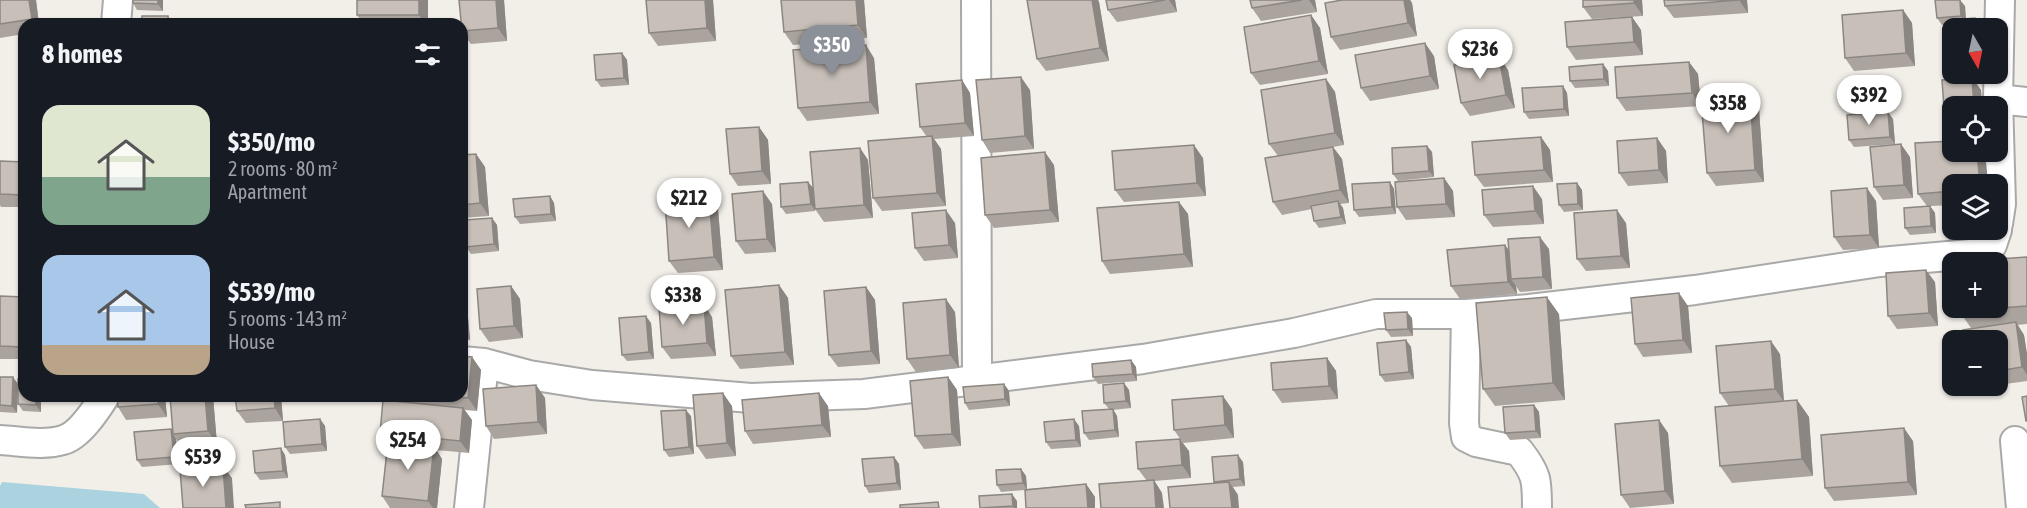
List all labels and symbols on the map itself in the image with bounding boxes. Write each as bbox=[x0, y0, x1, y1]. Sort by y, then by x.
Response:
north arrow bbox=[1942, 18, 2008, 84]
pin: $350 bbox=[796, 25, 868, 76]
pin: $236 bbox=[1444, 29, 1516, 80]
pin: $392 bbox=[1833, 75, 1905, 126]
pin: $358 bbox=[1692, 83, 1764, 134]
pin: $212 bbox=[653, 178, 725, 229]
pin: $338 bbox=[647, 275, 719, 326]
pin: $254 bbox=[372, 420, 444, 471]
pin: $539 bbox=[167, 437, 239, 488]

